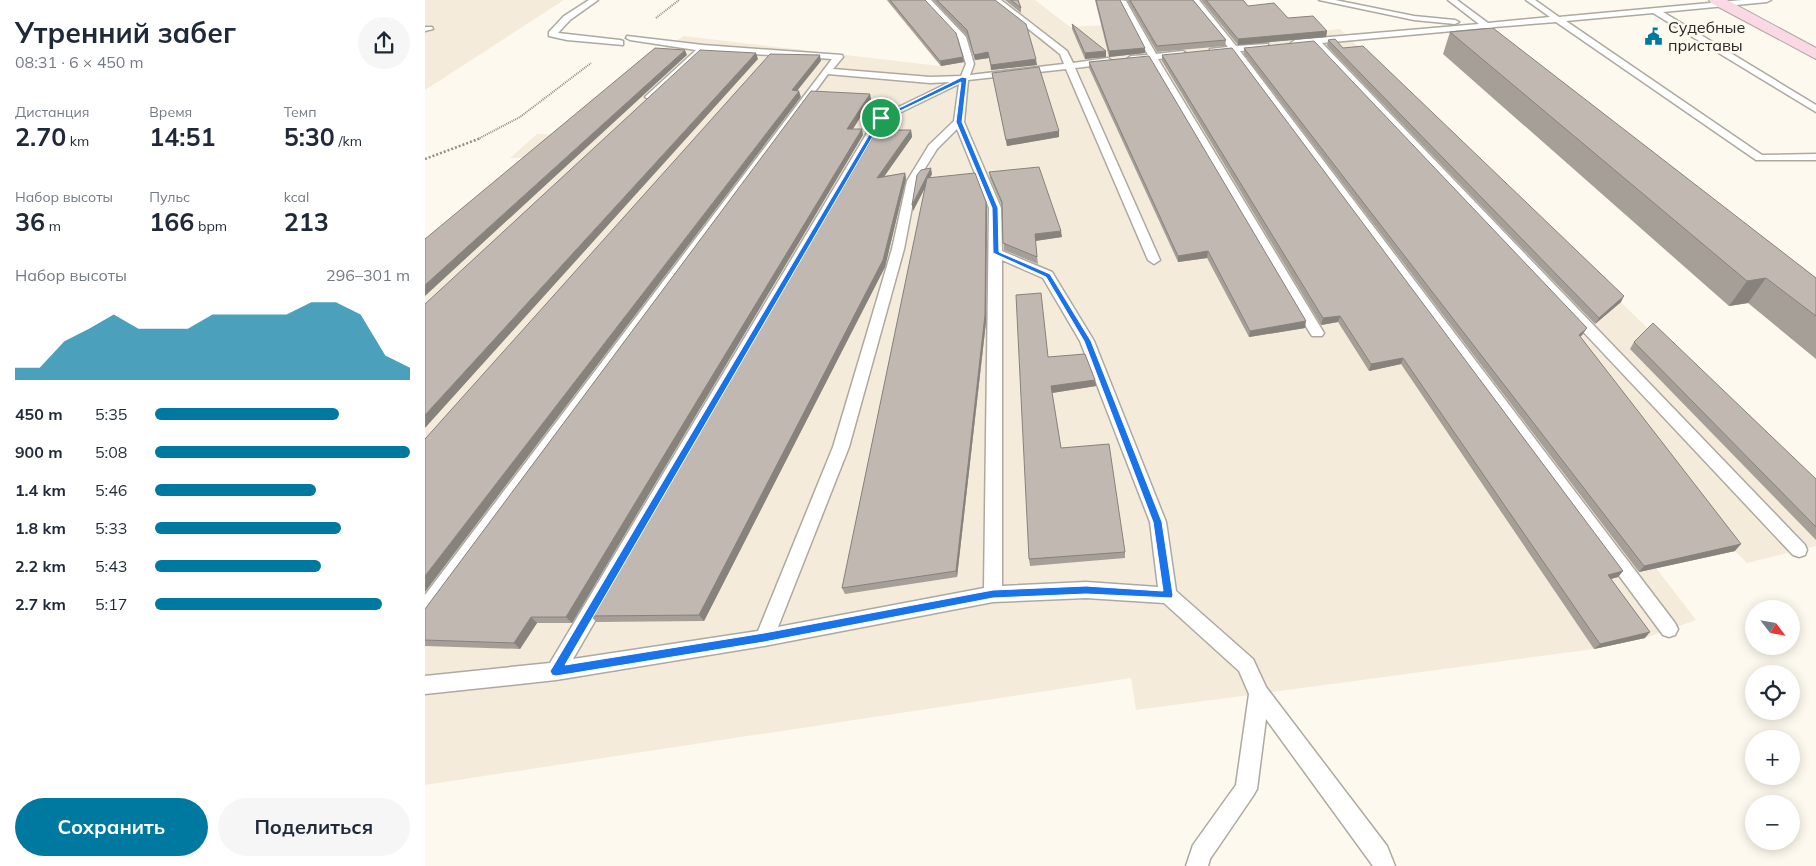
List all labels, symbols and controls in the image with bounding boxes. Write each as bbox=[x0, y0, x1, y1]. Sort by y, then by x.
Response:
text: Утренний забег bbox=[15, 15, 236, 50]
button: share bbox=[358, 17, 410, 69]
place label: Судебные приставы bbox=[1668, 17, 1746, 55]
public building icon: Судебные приставы bbox=[1644, 26, 1664, 46]
text: 08:31 · 6 × 450 m bbox=[15, 52, 144, 72]
pin bbox=[860, 97, 902, 139]
text: Дистанция bbox=[15, 103, 89, 121]
text: Время bbox=[149, 103, 192, 121]
text: Темп bbox=[284, 103, 317, 121]
icon: arrive bbox=[867, 104, 895, 132]
text: 2.70 bbox=[15, 121, 66, 152]
text: 14:51 bbox=[149, 121, 216, 152]
text: 5:30 bbox=[284, 121, 335, 152]
text: km bbox=[66, 132, 89, 150]
text: /km bbox=[335, 132, 362, 150]
text: Набор высоты bbox=[15, 188, 113, 206]
text: Пульс bbox=[149, 188, 190, 206]
text: kcal bbox=[284, 188, 309, 206]
text: 36 bbox=[15, 206, 45, 237]
text: 166 bbox=[149, 206, 194, 237]
text: 213 bbox=[284, 206, 329, 237]
text: m bbox=[45, 217, 61, 235]
text: bpm bbox=[194, 217, 227, 235]
text: Набор высоты bbox=[15, 265, 127, 285]
text: 296–301 m bbox=[326, 265, 410, 285]
text: 450 m bbox=[15, 404, 63, 424]
text: 5:35 bbox=[95, 404, 127, 424]
text: 900 m bbox=[15, 442, 63, 462]
text: 5:08 bbox=[95, 442, 127, 462]
text: 1.4 km bbox=[15, 480, 66, 500]
text: 5:46 bbox=[95, 480, 127, 500]
text: 1.8 km bbox=[15, 518, 66, 538]
text: 5:33 bbox=[95, 518, 127, 538]
text: 2.2 km bbox=[15, 556, 66, 576]
text: 5:43 bbox=[95, 556, 127, 576]
text: 2.7 km bbox=[15, 594, 66, 614]
text: 5:17 bbox=[95, 594, 127, 614]
north arrow bbox=[1745, 600, 1800, 655]
map controls bbox=[1745, 600, 1800, 850]
button: locate bbox=[1745, 665, 1800, 720]
button: + bbox=[1745, 730, 1800, 785]
button: − bbox=[1745, 795, 1800, 850]
button: Сохранить bbox=[15, 798, 208, 856]
button: Поделиться bbox=[218, 798, 410, 856]

